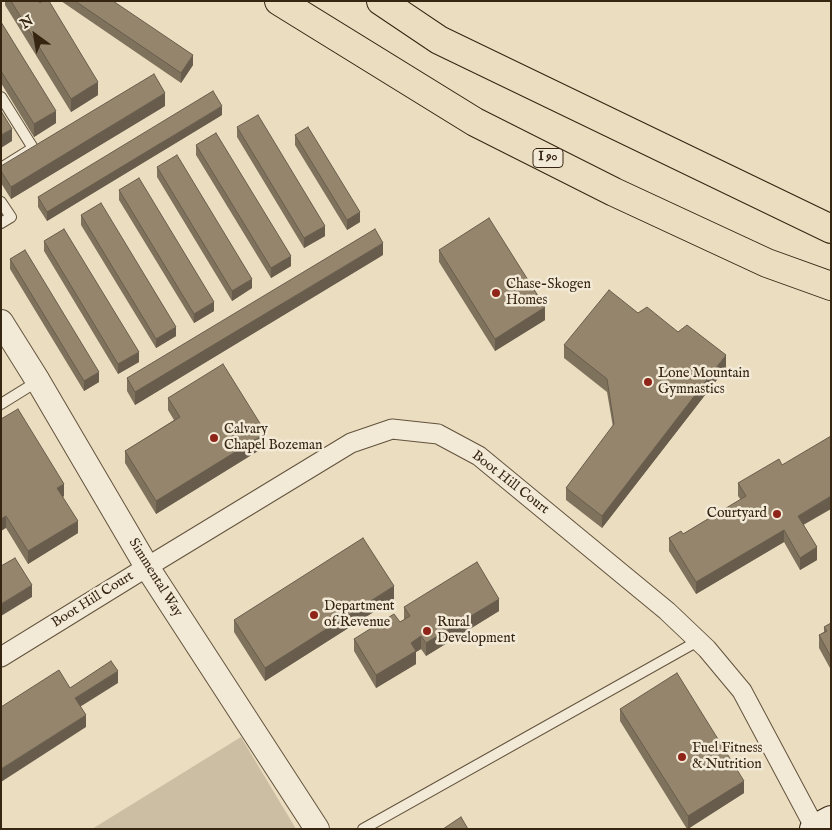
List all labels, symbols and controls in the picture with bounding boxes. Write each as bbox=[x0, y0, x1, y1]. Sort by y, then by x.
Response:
north arrow bbox=[10, 10, 60, 60]
text: N bbox=[17, 11, 37, 33]
road number: I 90 bbox=[533, 148, 563, 168]
place label: Chase-Skogen Homes bbox=[506, 277, 591, 310]
marker: Chase-Skogen Homes bbox=[490, 287, 502, 299]
place label: Lone Mountain Gymnastics bbox=[658, 366, 750, 398]
marker: Lone Mountain Gymnastics bbox=[642, 376, 654, 388]
place label: Calvary Chapel Bozeman bbox=[224, 422, 322, 454]
marker: Calvary Chapel Bozeman bbox=[208, 432, 220, 444]
street label: Boot Hill Court bbox=[468, 448, 552, 518]
place label: Courtyard bbox=[707, 506, 767, 522]
marker: Courtyard bbox=[771, 508, 783, 520]
street label: Simmental Way bbox=[124, 536, 186, 620]
street label: Boot Hill Court bbox=[49, 568, 137, 632]
place label: Department of Revenue bbox=[324, 599, 395, 632]
marker: Department of Revenue bbox=[308, 609, 320, 621]
place label: Rural Development bbox=[437, 615, 515, 648]
marker: Rural Development bbox=[421, 625, 433, 637]
place label: Fuel Fitness & Nutrition bbox=[692, 741, 763, 774]
marker: Fuel Fitness & Nutrition bbox=[676, 751, 688, 763]

